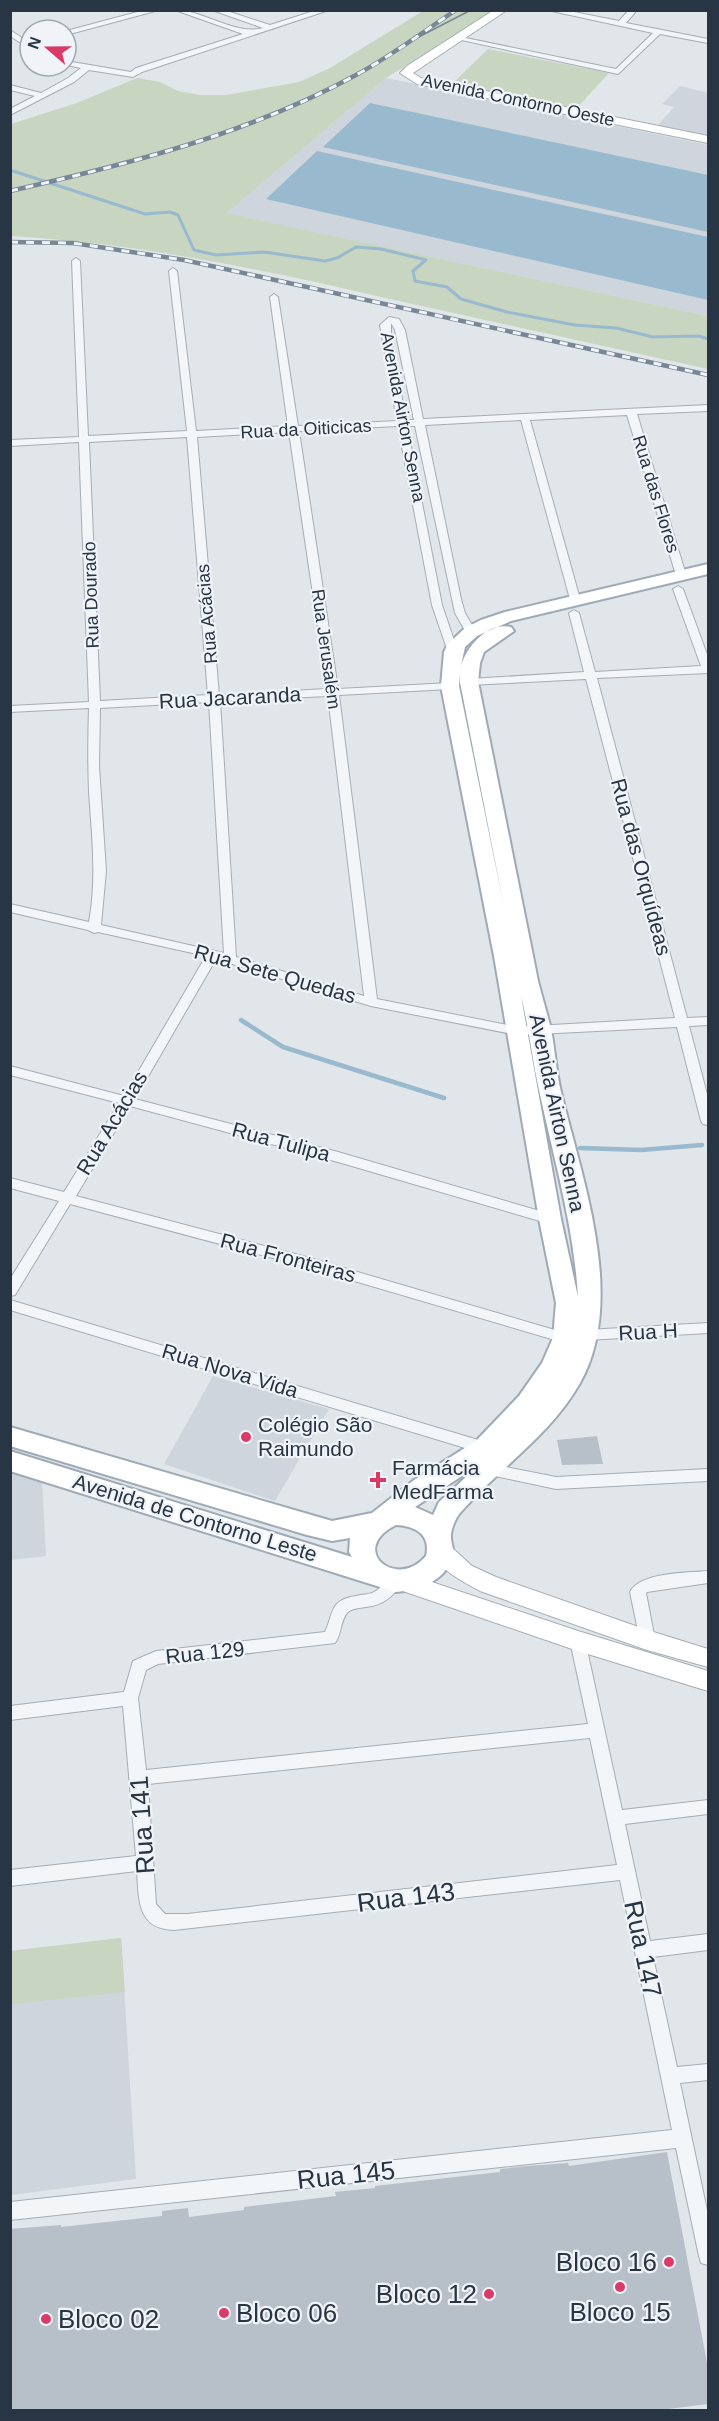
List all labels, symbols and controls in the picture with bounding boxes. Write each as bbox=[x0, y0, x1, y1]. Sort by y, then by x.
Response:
north arrow bbox=[18, 18, 78, 78]
text: N bbox=[24, 35, 44, 51]
street label: Avenida Contorno Oeste bbox=[420, 70, 616, 130]
street label: Avenida Airton Senna bbox=[377, 330, 429, 505]
street label: Rua da Oiticicas bbox=[240, 416, 372, 442]
street label: Rua das Flores bbox=[629, 433, 683, 555]
street label: Rua Dourado bbox=[79, 541, 103, 649]
street label: Rua Acácias bbox=[193, 563, 221, 665]
street label: Rua Jerusalém bbox=[308, 588, 344, 710]
street label: Rua Jacaranda bbox=[158, 682, 302, 713]
street label: Rua das Orquídeas bbox=[607, 776, 676, 958]
street label: Rua Sete Quedas bbox=[192, 939, 359, 1008]
street label: Avenida Airton Senna bbox=[525, 1012, 590, 1214]
street label: Rua Acácias bbox=[72, 1067, 151, 1179]
street label: Rua Tulipa bbox=[230, 1117, 333, 1166]
street label: Rua Fronteiras bbox=[218, 1228, 358, 1287]
street label: Rua H bbox=[618, 1318, 678, 1345]
street label: Rua Nova Vida bbox=[159, 1339, 301, 1402]
place label: Colégio São Raimundo bbox=[258, 1413, 372, 1460]
marker: Colégio São Raimundo bbox=[239, 1430, 253, 1444]
place label: Farmácia MedFarma bbox=[392, 1456, 494, 1503]
street label: Avenida de Contorno Leste bbox=[70, 1469, 320, 1566]
marker: Farmácia MedFarma bbox=[369, 1471, 387, 1489]
street label: Rua 129 bbox=[164, 1637, 246, 1668]
street label: Rua 141 bbox=[124, 1775, 160, 1875]
street label: Rua 143 bbox=[355, 1876, 457, 1918]
street label: Rua 147 bbox=[618, 1898, 668, 2000]
street label: Rua 145 bbox=[296, 2155, 396, 2195]
place label: Bloco 16 bbox=[556, 2247, 657, 2277]
marker: Bloco 16 bbox=[662, 2255, 676, 2269]
place label: Bloco 12 bbox=[376, 2279, 477, 2309]
marker: Bloco 15 bbox=[613, 2280, 627, 2294]
marker: Bloco 12 bbox=[482, 2287, 496, 2301]
place label: Bloco 15 bbox=[569, 2297, 671, 2327]
place label: Bloco 06 bbox=[236, 2298, 337, 2328]
place label: Bloco 02 bbox=[58, 2304, 159, 2334]
marker: Bloco 06 bbox=[217, 2306, 231, 2320]
marker: Bloco 02 bbox=[39, 2312, 53, 2326]

